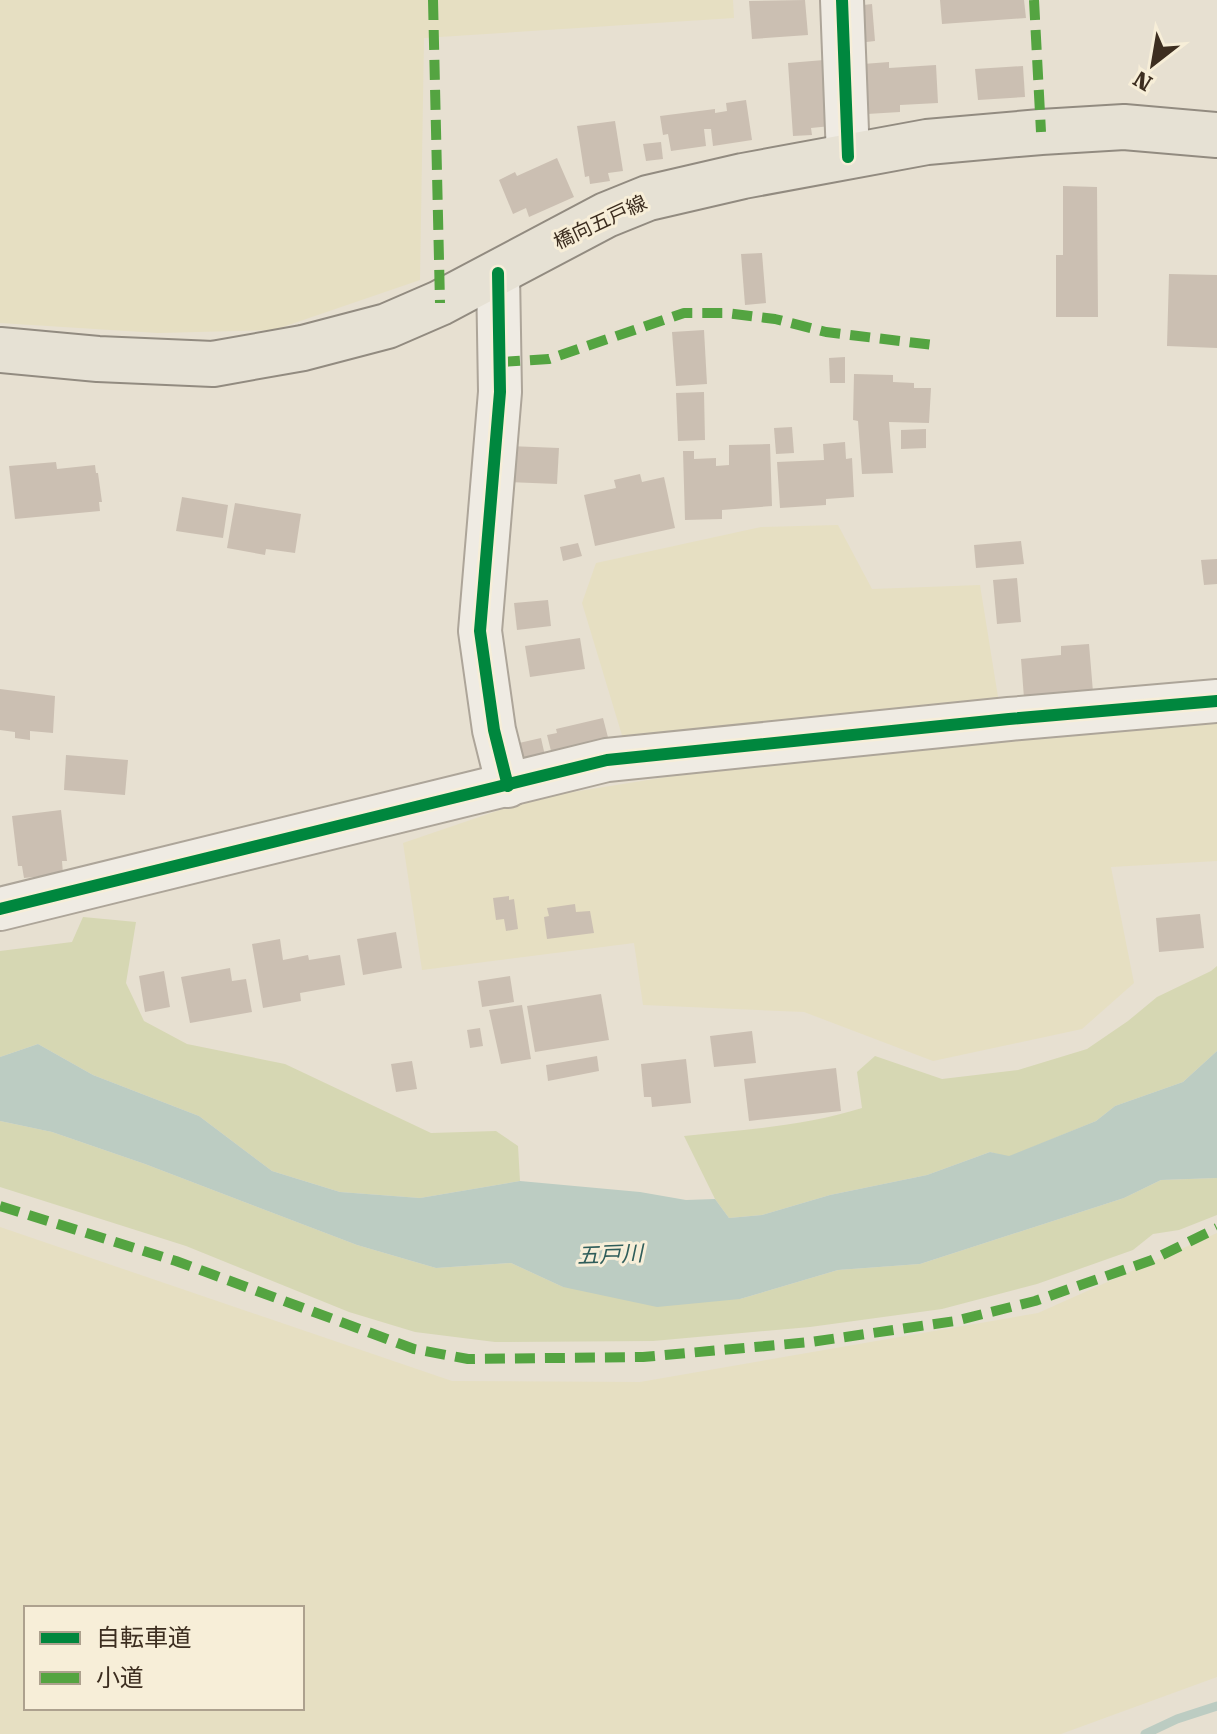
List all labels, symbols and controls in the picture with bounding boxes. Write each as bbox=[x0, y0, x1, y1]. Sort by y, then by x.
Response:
north arrow bbox=[1113, 24, 1193, 104]
text: N bbox=[1129, 66, 1157, 96]
street label: 橋向五戸線 bbox=[550, 190, 650, 254]
water label: 五戸川 bbox=[577, 1241, 645, 1268]
legend bbox=[24, 1606, 304, 1710]
text: 自転車道 bbox=[96, 1624, 192, 1652]
text: 小道 bbox=[96, 1664, 144, 1692]

